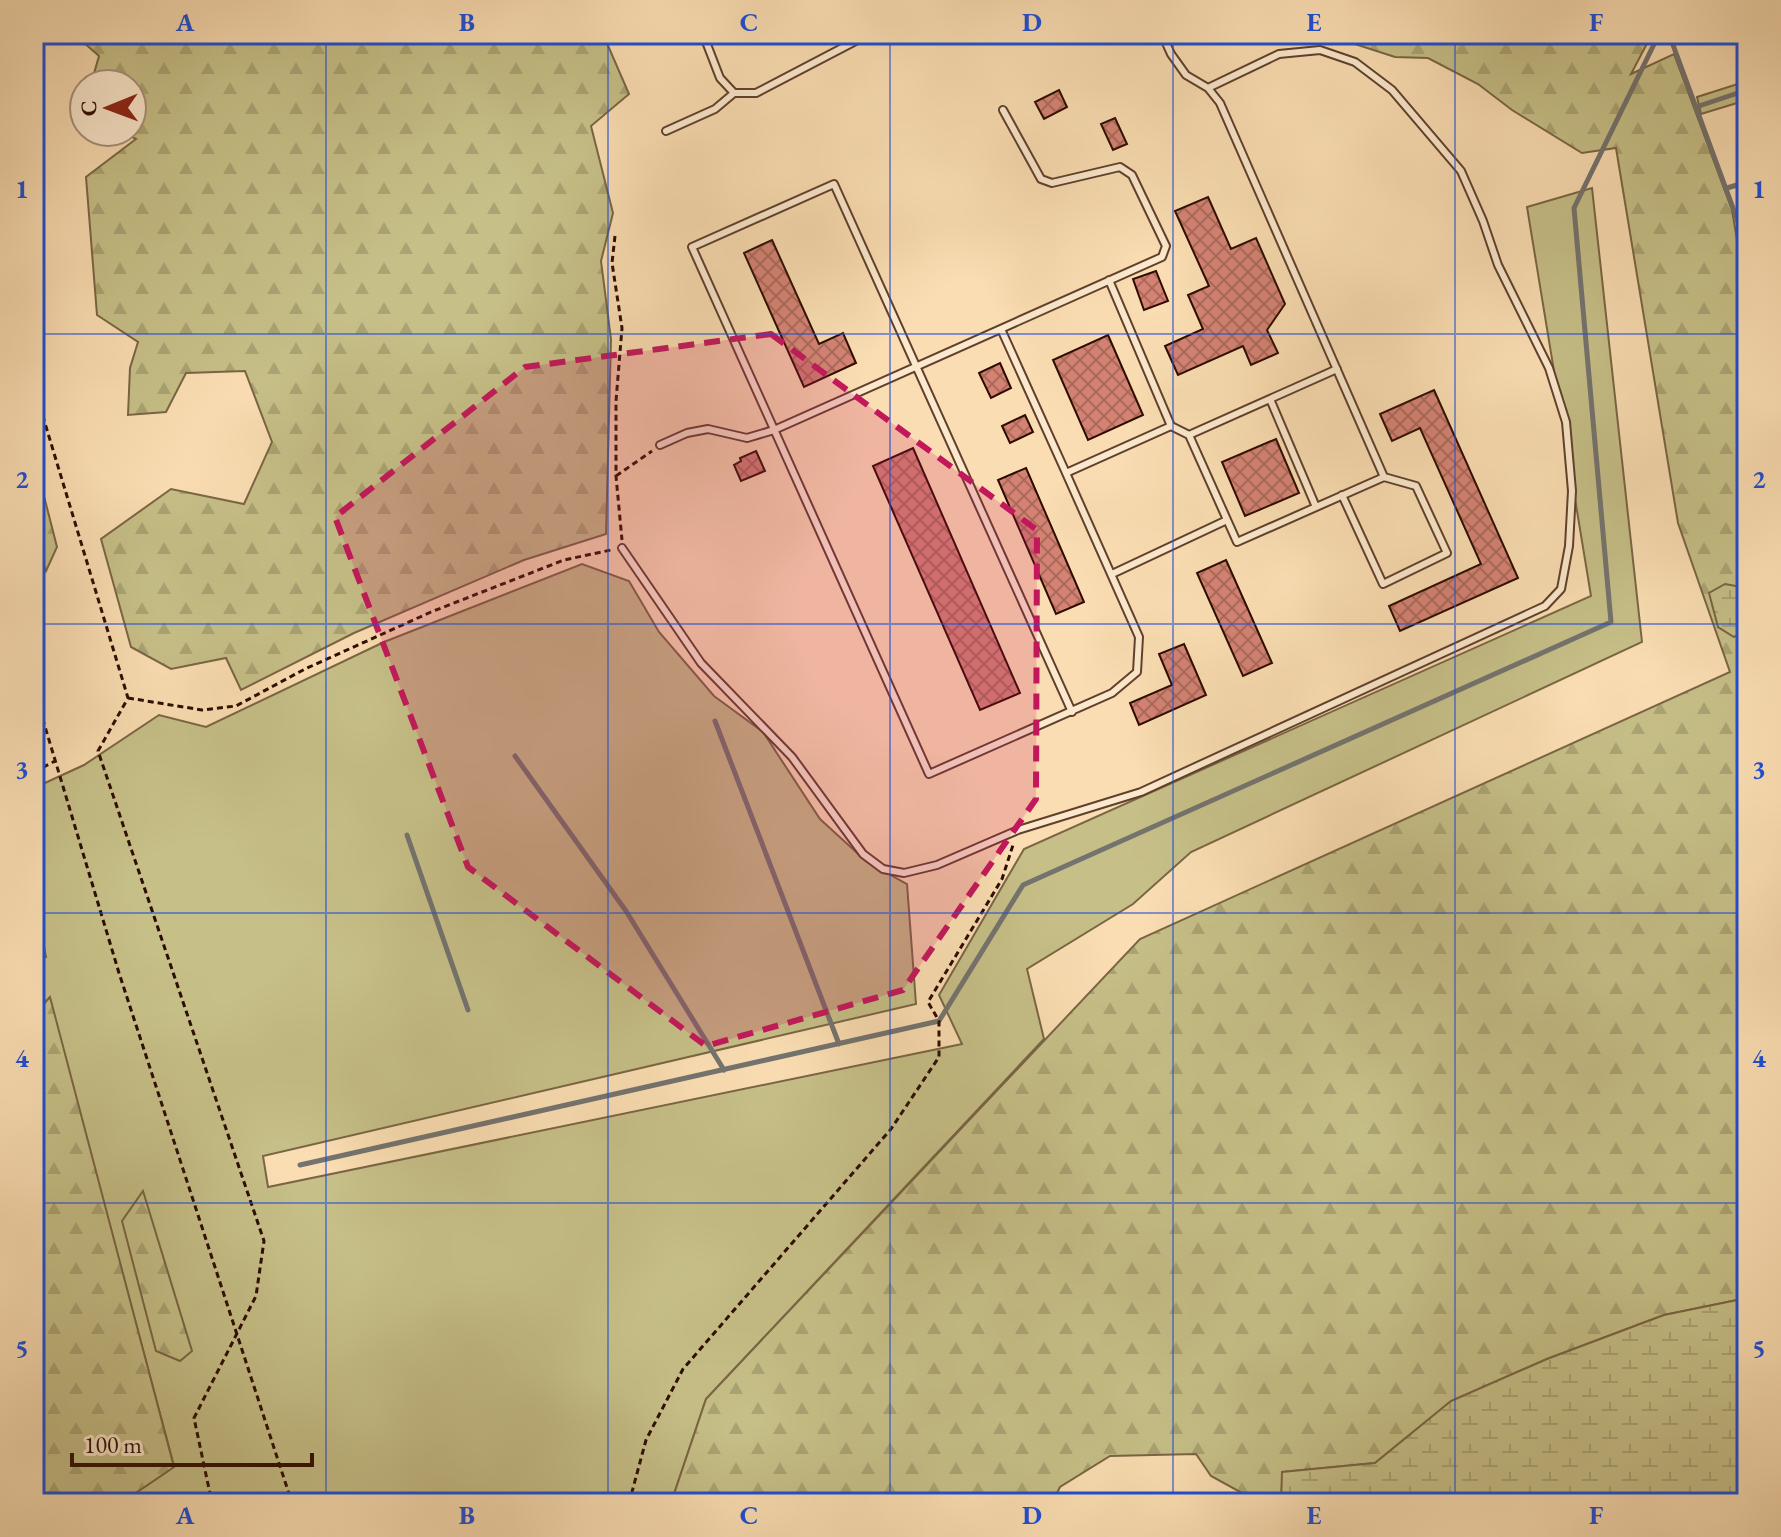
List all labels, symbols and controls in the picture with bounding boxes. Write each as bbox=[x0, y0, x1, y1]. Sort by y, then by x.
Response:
text: A bbox=[175, 5, 195, 39]
text: B bbox=[459, 5, 475, 39]
text: C bbox=[740, 5, 758, 39]
text: D bbox=[1022, 5, 1042, 39]
text: E bbox=[1307, 5, 1322, 39]
text: F bbox=[1589, 5, 1603, 39]
north arrow bbox=[68, 68, 148, 148]
text: С bbox=[74, 100, 103, 116]
text: 1 bbox=[15, 172, 29, 206]
text: 1 bbox=[1752, 172, 1766, 206]
text: 2 bbox=[15, 462, 29, 496]
text: 2 bbox=[1752, 462, 1766, 496]
text: 3 bbox=[15, 752, 29, 786]
text: 3 bbox=[1752, 752, 1766, 786]
text: 4 bbox=[15, 1041, 29, 1075]
text: 4 bbox=[1752, 1041, 1766, 1075]
text: 5 bbox=[15, 1331, 29, 1365]
text: 5 bbox=[1752, 1331, 1766, 1365]
scale bar bbox=[72, 1417, 312, 1467]
text: 100 m bbox=[84, 1429, 142, 1460]
text: A bbox=[175, 1498, 195, 1532]
text: B bbox=[459, 1498, 475, 1532]
text: C bbox=[740, 1498, 758, 1532]
text: D bbox=[1022, 1498, 1042, 1532]
text: E bbox=[1307, 1498, 1322, 1532]
text: F bbox=[1589, 1498, 1603, 1532]

